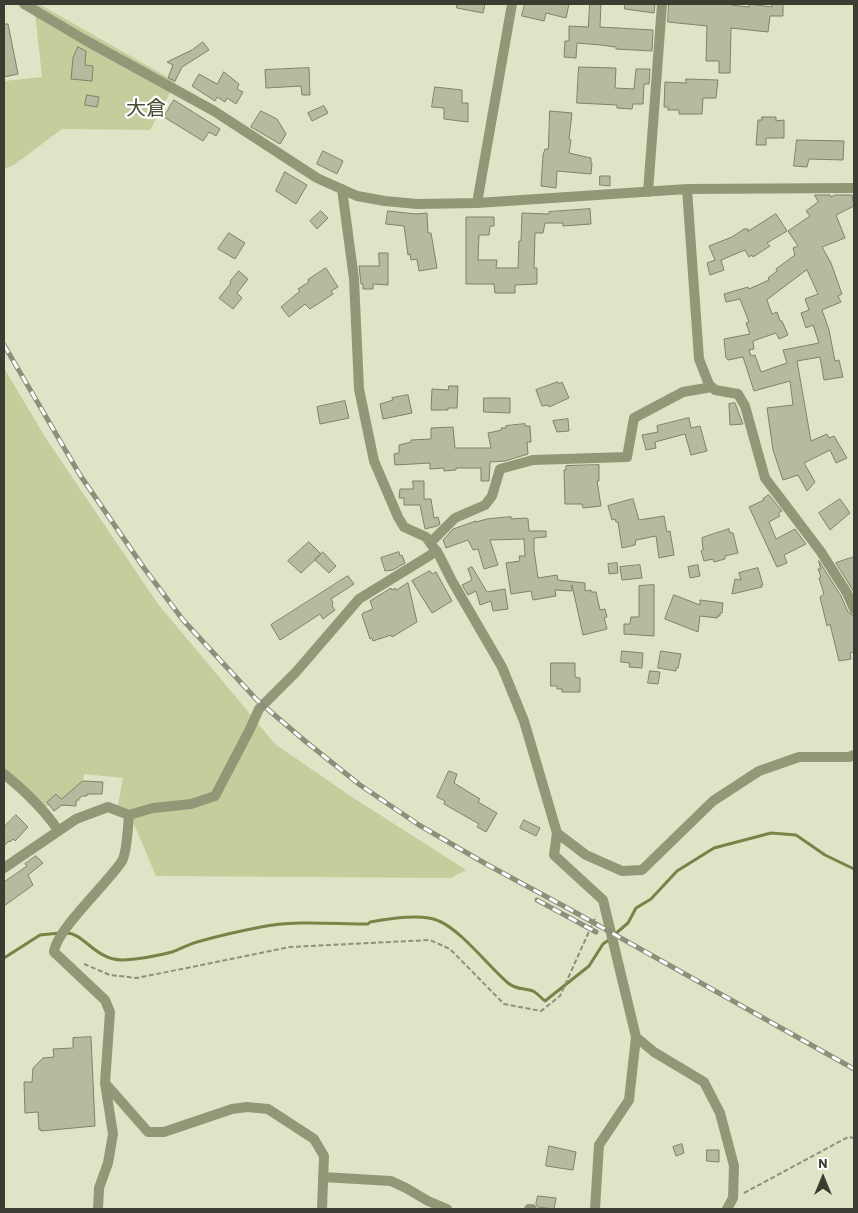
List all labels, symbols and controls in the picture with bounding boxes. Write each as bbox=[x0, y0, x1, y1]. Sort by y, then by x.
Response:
district label: 大倉 bbox=[126, 96, 166, 120]
north arrow bbox=[798, 1153, 848, 1203]
text: N bbox=[818, 1154, 828, 1171]

